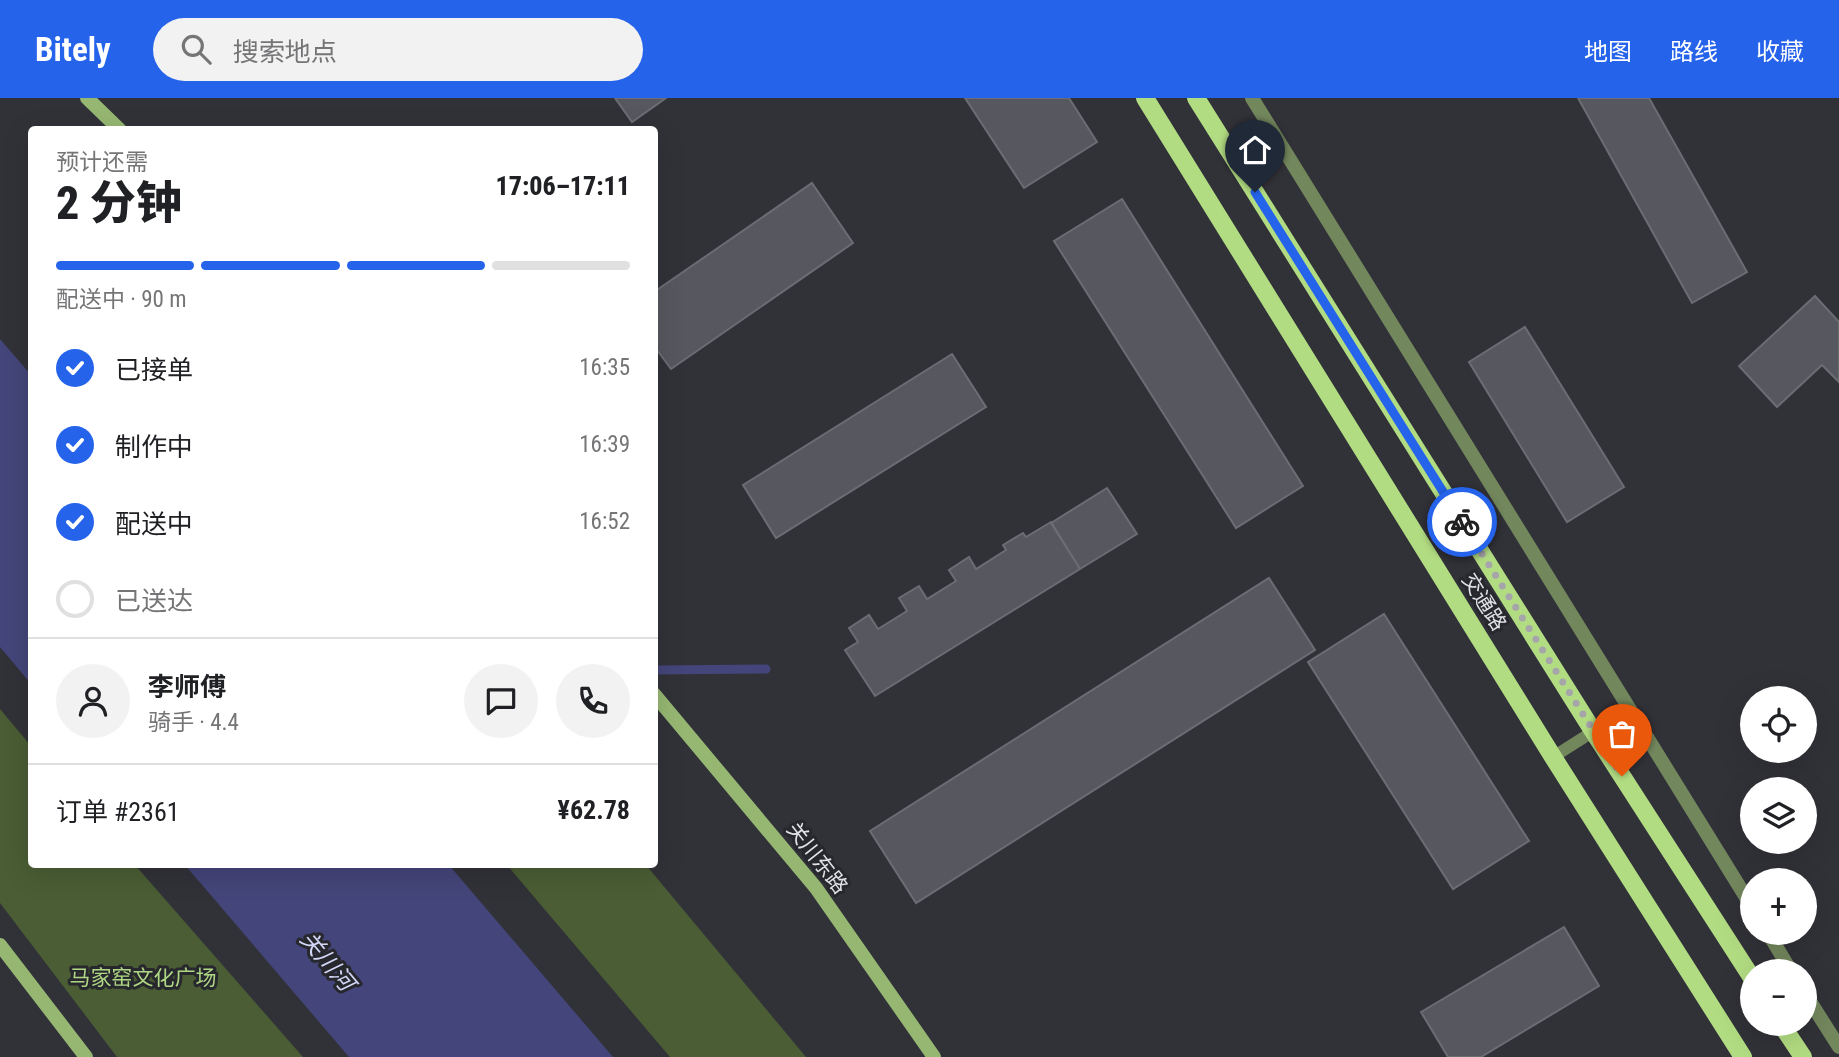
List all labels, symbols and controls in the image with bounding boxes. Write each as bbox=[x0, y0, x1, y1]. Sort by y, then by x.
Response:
search box bbox=[153, 18, 643, 81]
text: Bitely bbox=[35, 30, 111, 69]
icon: search bbox=[177, 30, 215, 68]
text: 搜索地点 bbox=[233, 37, 337, 67]
text: 地图 bbox=[1584, 38, 1632, 66]
text: 路线 bbox=[1670, 38, 1718, 66]
text: 收藏 bbox=[1756, 38, 1804, 66]
pin bbox=[1225, 120, 1285, 192]
icon: home bbox=[1236, 131, 1274, 169]
text: 预计还需 bbox=[56, 149, 148, 176]
text: 17:06–17:11 bbox=[496, 171, 630, 201]
text: 2 分钟 bbox=[56, 176, 182, 230]
text: 配送中 · 90 m bbox=[56, 286, 186, 313]
icon: check bbox=[56, 349, 94, 387]
text: 16:35 bbox=[579, 354, 630, 381]
text: 已接单 bbox=[115, 355, 193, 385]
icon: check bbox=[56, 426, 94, 464]
text: 16:39 bbox=[579, 431, 630, 458]
text: 制作中 bbox=[115, 432, 193, 462]
courier bbox=[1427, 487, 1497, 557]
icon: check bbox=[56, 503, 94, 541]
icon: bike bbox=[1443, 503, 1481, 541]
text: 16:52 bbox=[579, 508, 630, 535]
text: 配送中 bbox=[115, 509, 193, 539]
street label: 交通路 bbox=[1457, 569, 1511, 635]
text: 已送达 bbox=[115, 586, 193, 616]
button: person bbox=[56, 664, 130, 738]
button: chat bbox=[464, 664, 538, 738]
button: phone bbox=[556, 664, 630, 738]
text: 李师傅 bbox=[148, 672, 226, 702]
map controls bbox=[1740, 686, 1817, 1036]
button: locate bbox=[1740, 686, 1817, 763]
pin bbox=[1592, 704, 1652, 776]
text: 骑手 · 4.4 bbox=[148, 709, 239, 736]
icon: bag bbox=[1603, 715, 1641, 753]
button: layers bbox=[1740, 777, 1817, 854]
text: ¥62.78 bbox=[558, 795, 630, 825]
text: 订单 #2361 bbox=[56, 797, 180, 827]
street label: 关川东路 bbox=[782, 818, 852, 898]
button: + bbox=[1740, 868, 1817, 945]
water label: 关川河 bbox=[294, 926, 362, 999]
button: − bbox=[1740, 959, 1817, 1036]
park label: 马家窑文化广场 bbox=[70, 966, 217, 990]

